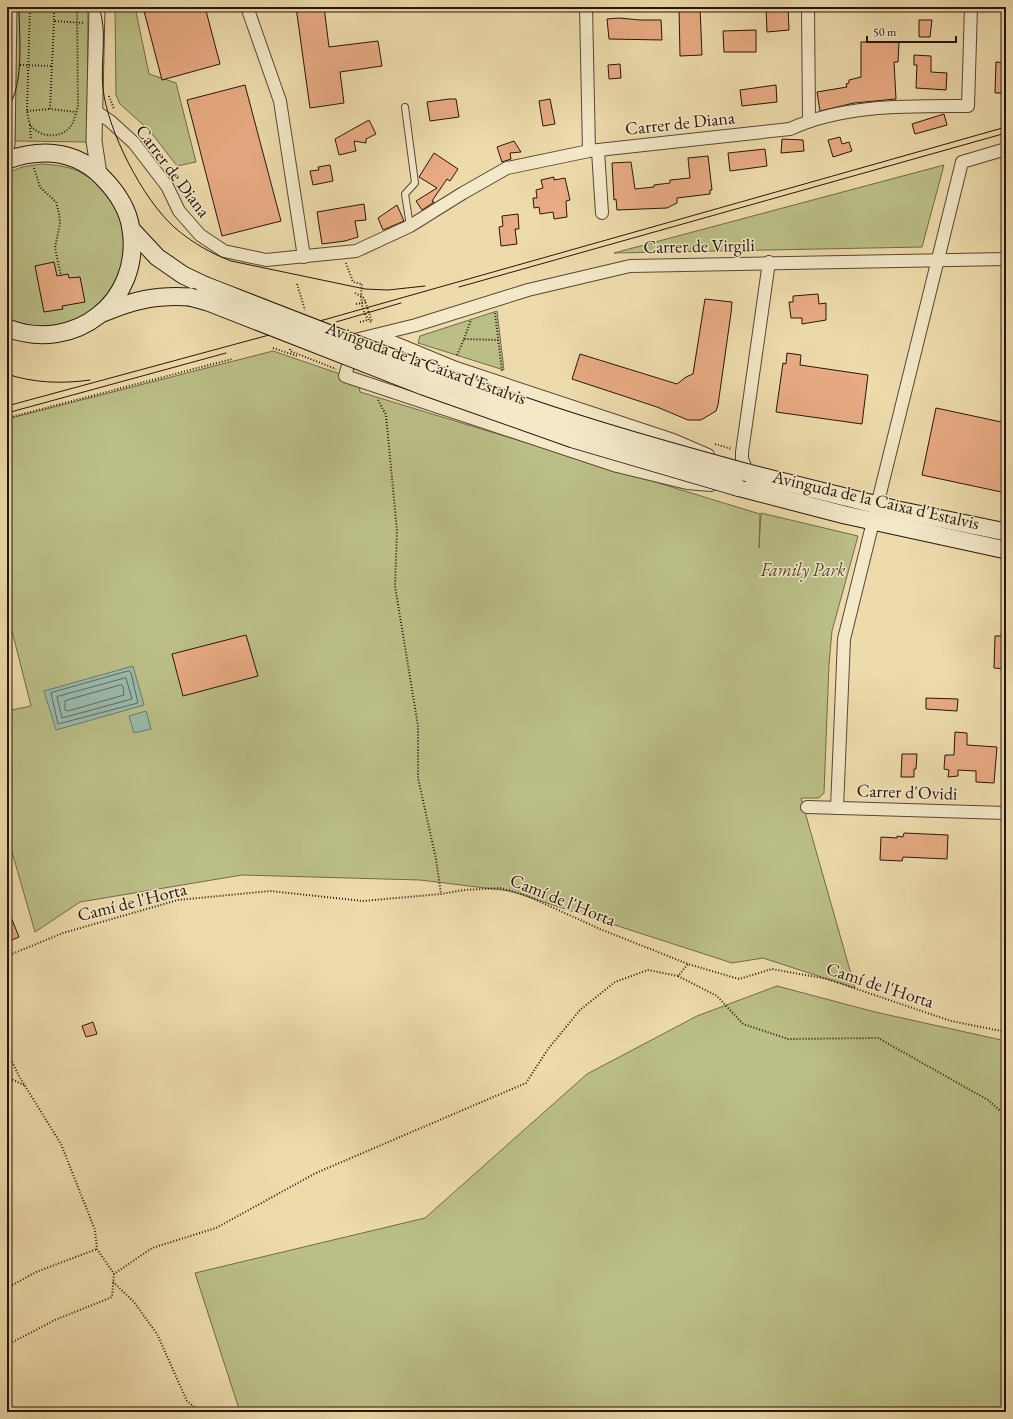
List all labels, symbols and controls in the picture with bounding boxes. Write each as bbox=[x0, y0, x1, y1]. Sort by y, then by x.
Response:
scale bar bbox=[867, 18, 956, 44]
text: 50 m bbox=[873, 24, 897, 40]
street label: Carrer de Diana bbox=[624, 105, 737, 140]
street label: Carrer de Diana bbox=[131, 120, 216, 222]
street label: Carrer de Virgili bbox=[643, 233, 756, 258]
street label: Avinguda de la Caixa d'Estalvis bbox=[322, 315, 530, 410]
street label: Avinguda de la Caixa d'Estalvis bbox=[769, 464, 982, 535]
park label: Family Park bbox=[760, 558, 845, 582]
street label: Carrer d'Ovidi bbox=[856, 778, 958, 805]
street label: Camí de l'Horta bbox=[507, 868, 620, 931]
street label: Camí de l'Horta bbox=[75, 877, 190, 926]
street label: Camí de l'Horta bbox=[823, 956, 938, 1013]

